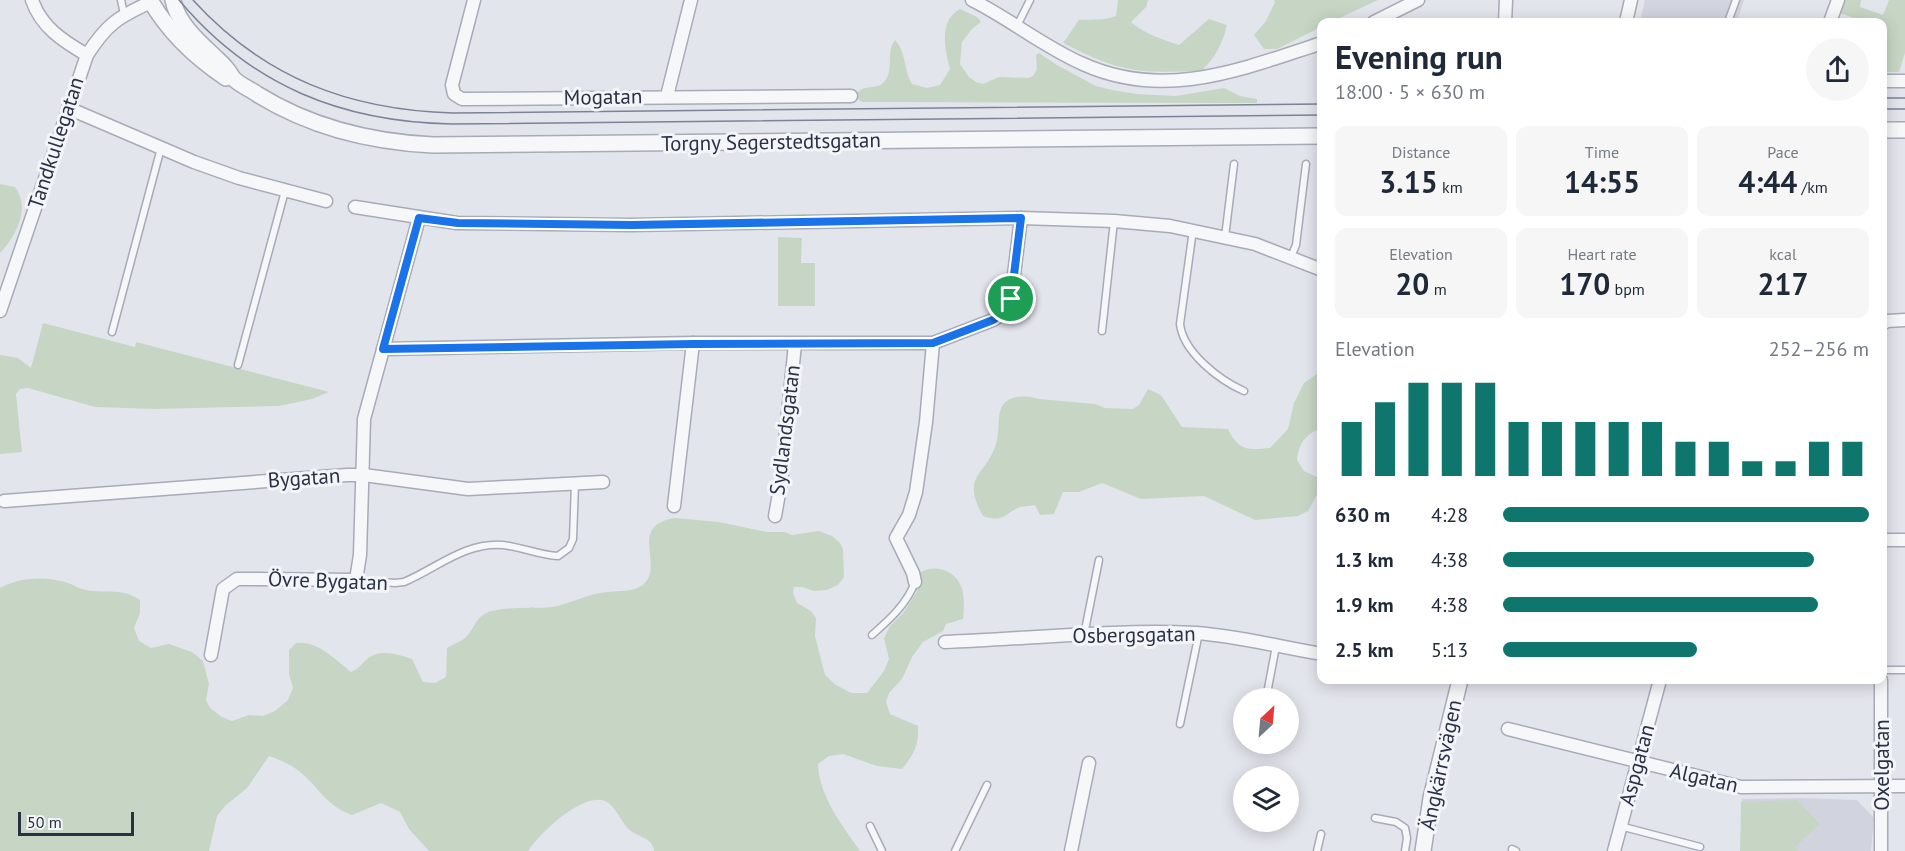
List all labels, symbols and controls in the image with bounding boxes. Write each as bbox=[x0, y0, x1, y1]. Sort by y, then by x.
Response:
text: Evening run bbox=[1335, 35, 1503, 78]
button: share bbox=[1806, 38, 1869, 101]
street label: Tandkullegatan bbox=[21, 73, 90, 212]
text: 18:00 · 5 × 630 m bbox=[1335, 79, 1485, 105]
street label: Mogatan bbox=[563, 82, 643, 111]
street label: Torgny Segerstedtsgatan bbox=[661, 126, 881, 157]
text: Distance bbox=[1392, 142, 1450, 162]
text: Time bbox=[1585, 142, 1619, 162]
text: Pace bbox=[1767, 142, 1799, 162]
text: 3.15 bbox=[1379, 162, 1438, 201]
text: 14:55 bbox=[1564, 162, 1640, 201]
text: 4:44 bbox=[1738, 162, 1797, 201]
text: km bbox=[1438, 177, 1463, 197]
text: /km bbox=[1797, 177, 1828, 197]
text: Elevation bbox=[1389, 244, 1453, 264]
text: Heart rate bbox=[1567, 244, 1637, 264]
text: kcal bbox=[1769, 244, 1797, 264]
text: 20 bbox=[1395, 264, 1429, 303]
text: 170 bbox=[1559, 264, 1610, 303]
text: 217 bbox=[1757, 264, 1809, 303]
pin bbox=[985, 273, 1036, 324]
text: m bbox=[1429, 279, 1447, 299]
text: bpm bbox=[1610, 279, 1645, 299]
icon: arrive bbox=[994, 282, 1027, 315]
text: Elevation bbox=[1335, 336, 1415, 362]
text: 252–256 m bbox=[1769, 336, 1869, 362]
street label: Sydlandsgatan bbox=[763, 363, 806, 497]
street label: Bygatan bbox=[267, 462, 341, 493]
text: 630 m bbox=[1335, 502, 1390, 528]
text: 4:28 bbox=[1431, 502, 1468, 528]
text: 1.3 km bbox=[1335, 547, 1394, 573]
text: 4:38 bbox=[1431, 547, 1468, 573]
street label: Övre Bygatan bbox=[268, 565, 389, 596]
text: 1.9 km bbox=[1335, 592, 1394, 618]
text: 4:38 bbox=[1431, 592, 1468, 618]
street label: Osbergsgatan bbox=[1072, 620, 1196, 649]
text: 2.5 km bbox=[1335, 637, 1394, 663]
text: 5:13 bbox=[1431, 637, 1468, 663]
north arrow bbox=[1233, 688, 1299, 754]
map controls bbox=[1233, 688, 1299, 832]
street label: Ängkärrsvägen bbox=[1414, 697, 1468, 833]
street label: Oxelgatan bbox=[1868, 719, 1895, 811]
street label: Aspgatan bbox=[1613, 721, 1660, 809]
street label: Algatan bbox=[1667, 757, 1741, 798]
button: layers bbox=[1233, 766, 1299, 832]
scale bar bbox=[18, 809, 134, 836]
text: 50 m bbox=[27, 812, 62, 832]

